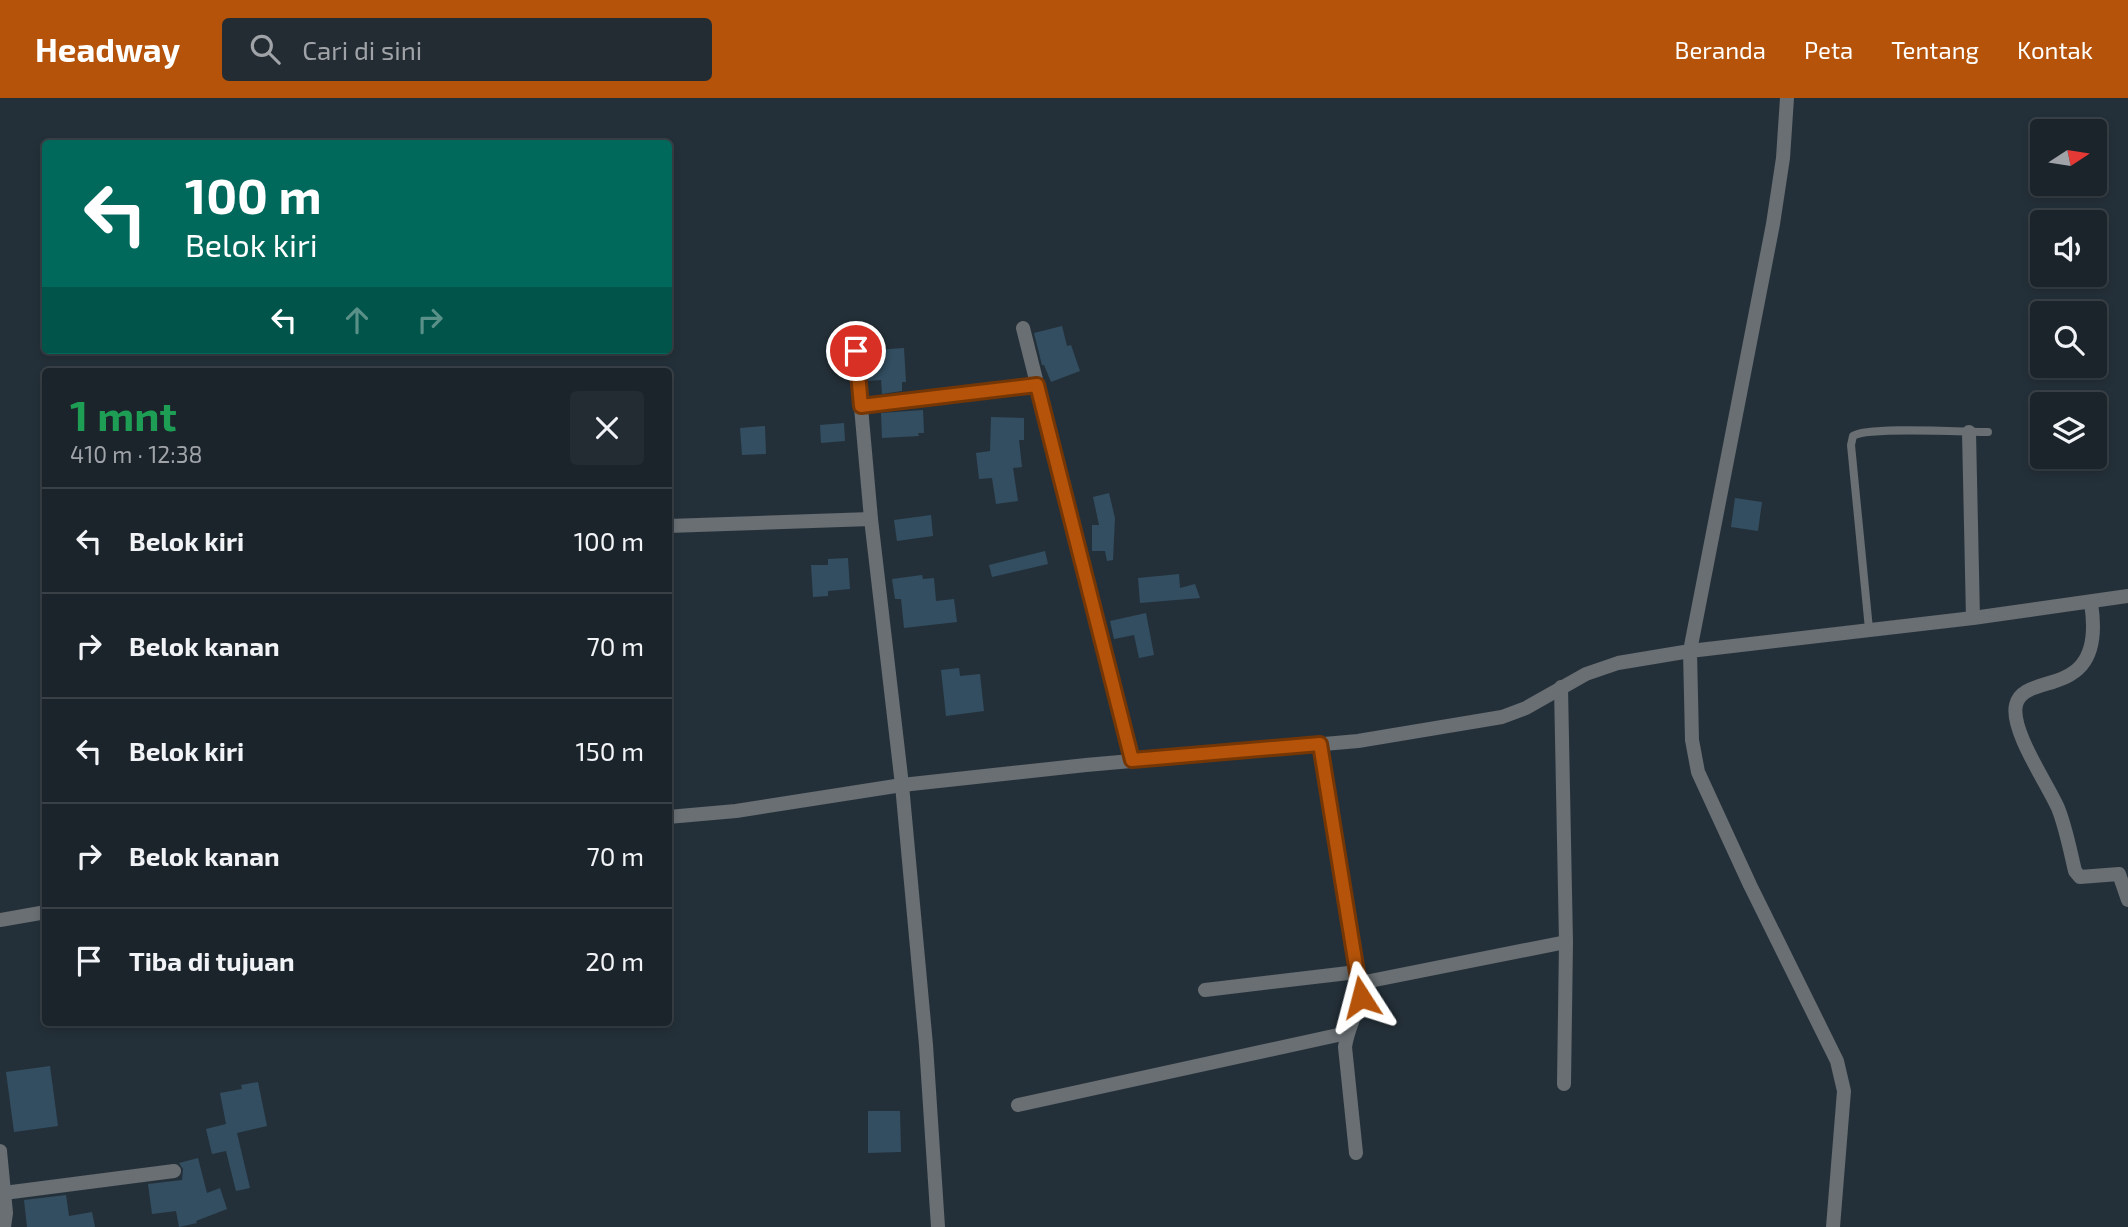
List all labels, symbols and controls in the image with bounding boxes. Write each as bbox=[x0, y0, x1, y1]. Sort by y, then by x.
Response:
search box bbox=[222, 18, 712, 81]
text: Headway bbox=[35, 29, 180, 69]
icon: search bbox=[246, 30, 284, 68]
text: Cari di sini bbox=[302, 34, 422, 65]
text: Beranda bbox=[1675, 35, 1766, 64]
text: Peta bbox=[1804, 35, 1853, 64]
text: Tentang bbox=[1891, 35, 1979, 64]
text: Kontak bbox=[2017, 35, 2093, 64]
north arrow bbox=[2030, 119, 2107, 196]
map controls bbox=[2030, 119, 2107, 469]
text: 100 m bbox=[185, 165, 322, 224]
icon: left bbox=[70, 168, 161, 259]
button: sound bbox=[2030, 210, 2107, 287]
text: Belok kiri bbox=[185, 225, 318, 263]
icon: left bbox=[265, 301, 303, 339]
icon: ahead bbox=[338, 301, 376, 339]
icon: right bbox=[411, 301, 449, 339]
button: search bbox=[2030, 301, 2107, 378]
pin bbox=[826, 321, 886, 381]
icon: arrive bbox=[837, 332, 875, 370]
text: 1 mnt bbox=[70, 389, 177, 439]
button: close bbox=[570, 391, 644, 465]
button: layers bbox=[2030, 392, 2107, 469]
text: 410 m · 12:38 bbox=[70, 440, 202, 468]
icon: left bbox=[70, 522, 108, 560]
text: Belok kiri bbox=[129, 525, 244, 556]
text: 100 m bbox=[574, 525, 644, 556]
icon: right bbox=[70, 627, 108, 665]
text: Belok kanan bbox=[129, 630, 280, 661]
text: 70 m bbox=[586, 630, 644, 661]
icon: left bbox=[70, 732, 108, 770]
text: Belok kiri bbox=[129, 735, 244, 766]
text: 150 m bbox=[575, 735, 644, 766]
icon: right bbox=[70, 837, 108, 875]
text: Belok kanan bbox=[129, 840, 280, 871]
text: 70 m bbox=[586, 840, 644, 871]
icon: arrive bbox=[70, 942, 108, 980]
text: Tiba di tujuan bbox=[129, 945, 295, 976]
text: 20 m bbox=[585, 945, 644, 976]
position arrow bbox=[1324, 960, 1398, 1034]

